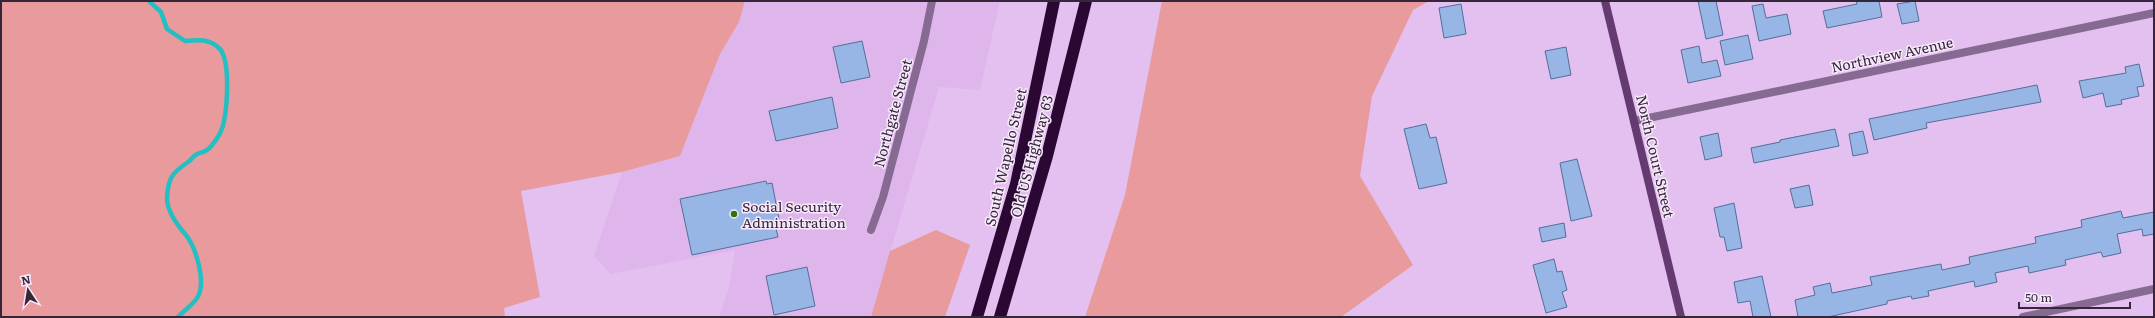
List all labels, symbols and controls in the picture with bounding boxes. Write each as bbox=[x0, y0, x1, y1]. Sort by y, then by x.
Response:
street label: Northview Avenue bbox=[1829, 31, 1955, 77]
street label: Northgate Street bbox=[868, 56, 916, 169]
street label: South Wapello Street bbox=[979, 86, 1031, 228]
street label: Old US Highway 63 bbox=[1005, 92, 1057, 220]
street label: North Court Street bbox=[1632, 93, 1680, 220]
place label: Social Security Administration bbox=[742, 196, 846, 232]
marker: Social Security Administration bbox=[729, 209, 739, 219]
north arrow bbox=[8, 270, 48, 310]
text: N bbox=[20, 270, 32, 288]
scale bar bbox=[2019, 284, 2130, 310]
text: 50 m bbox=[2025, 288, 2052, 306]

